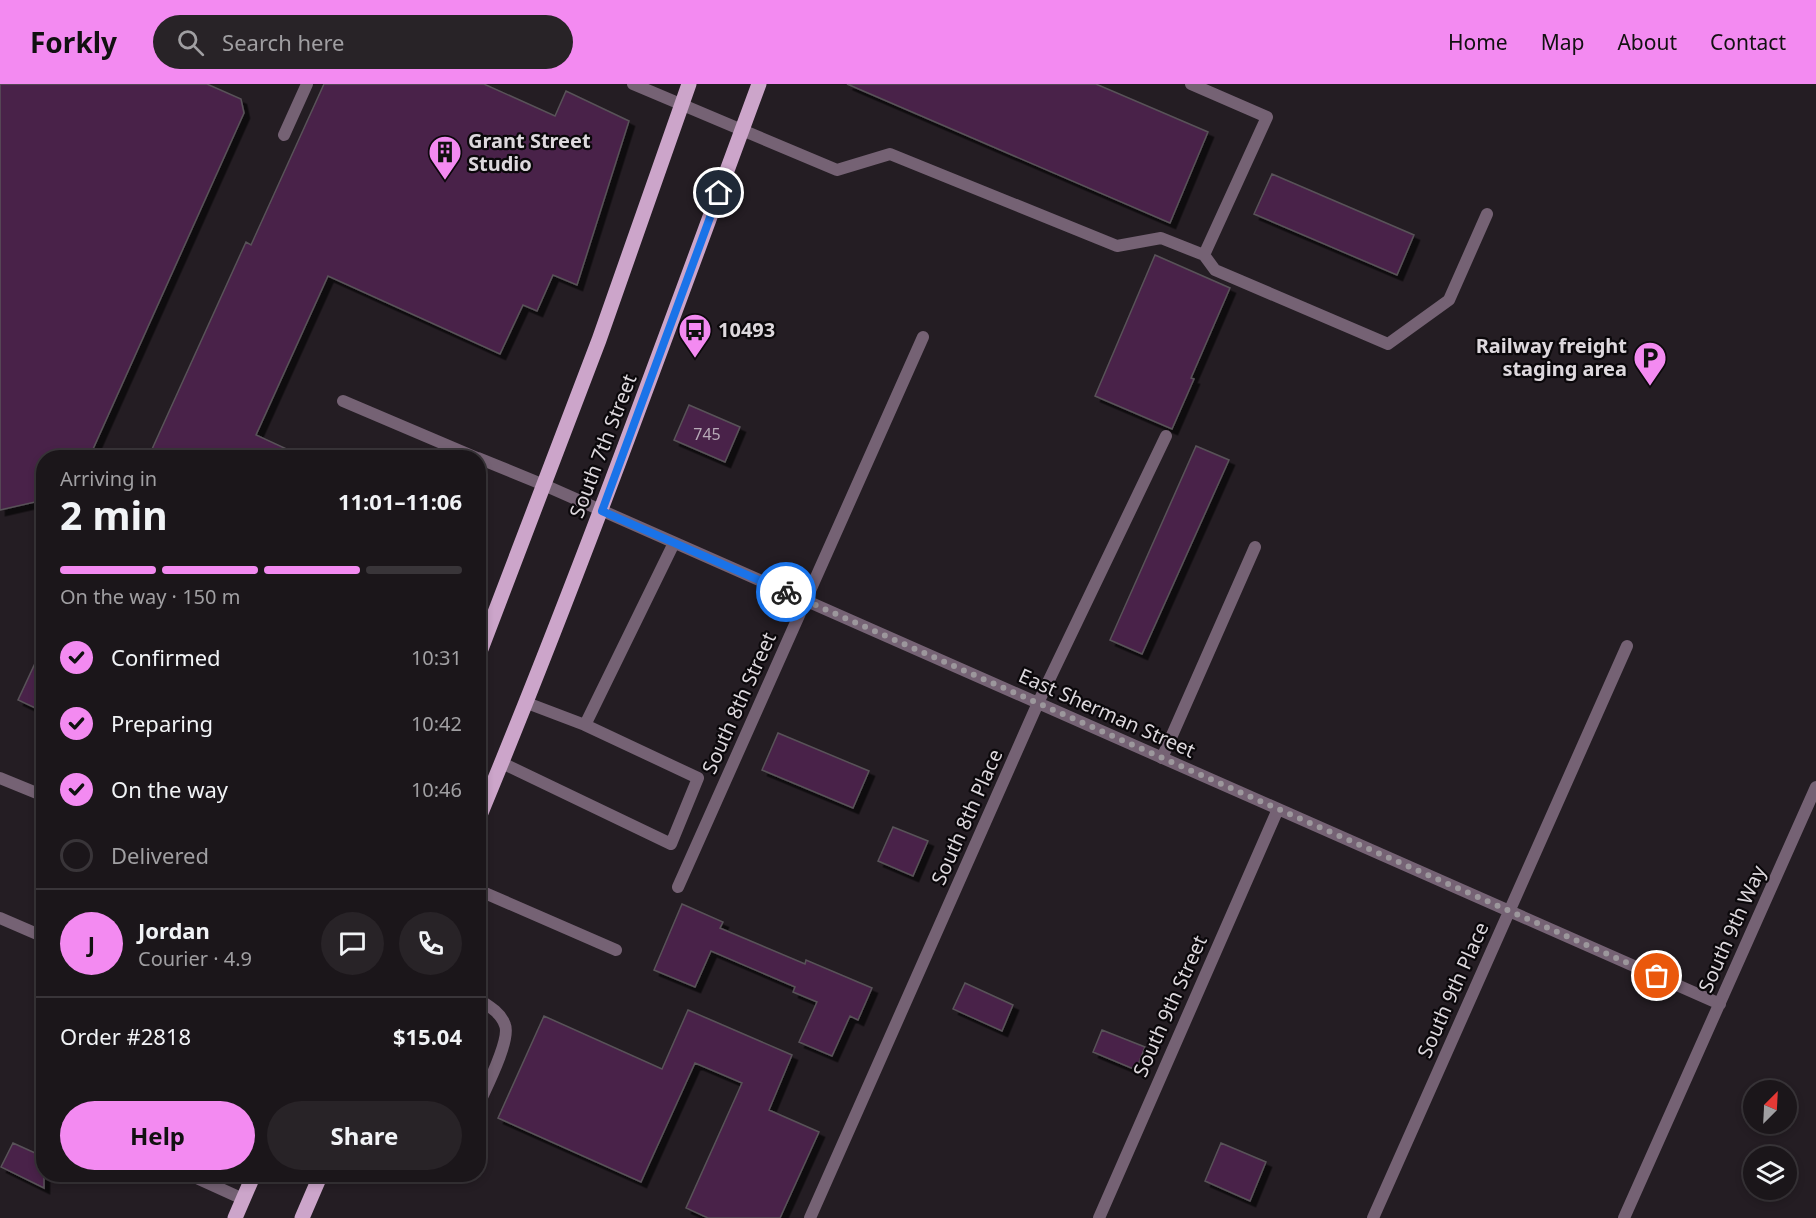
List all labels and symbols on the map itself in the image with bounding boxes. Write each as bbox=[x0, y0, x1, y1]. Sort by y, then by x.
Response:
place label: Grant Street Studio bbox=[468, 127, 591, 177]
building icon: Grant Street Studio bbox=[427, 134, 463, 181]
pin bbox=[693, 167, 744, 218]
bus stop icon: 10493 bbox=[677, 312, 713, 359]
place label: 10493 bbox=[718, 316, 775, 343]
place label: Railway freight staging area bbox=[1476, 332, 1627, 382]
parking icon: Railway freight staging area bbox=[1632, 340, 1668, 387]
street label: South 7th Street bbox=[563, 370, 642, 522]
house number: 745 bbox=[693, 423, 721, 445]
courier bbox=[756, 562, 816, 622]
street label: South 8th Street bbox=[695, 628, 782, 778]
street label: East Sherman Street bbox=[1015, 661, 1200, 764]
street label: South 8th Place bbox=[925, 745, 1009, 889]
street label: South 9th Way bbox=[1692, 860, 1772, 996]
street label: South 9th Place bbox=[1411, 918, 1495, 1062]
street label: South 9th Street bbox=[1126, 931, 1213, 1081]
pin bbox=[1631, 950, 1682, 1001]
north arrow bbox=[1743, 1080, 1797, 1134]

